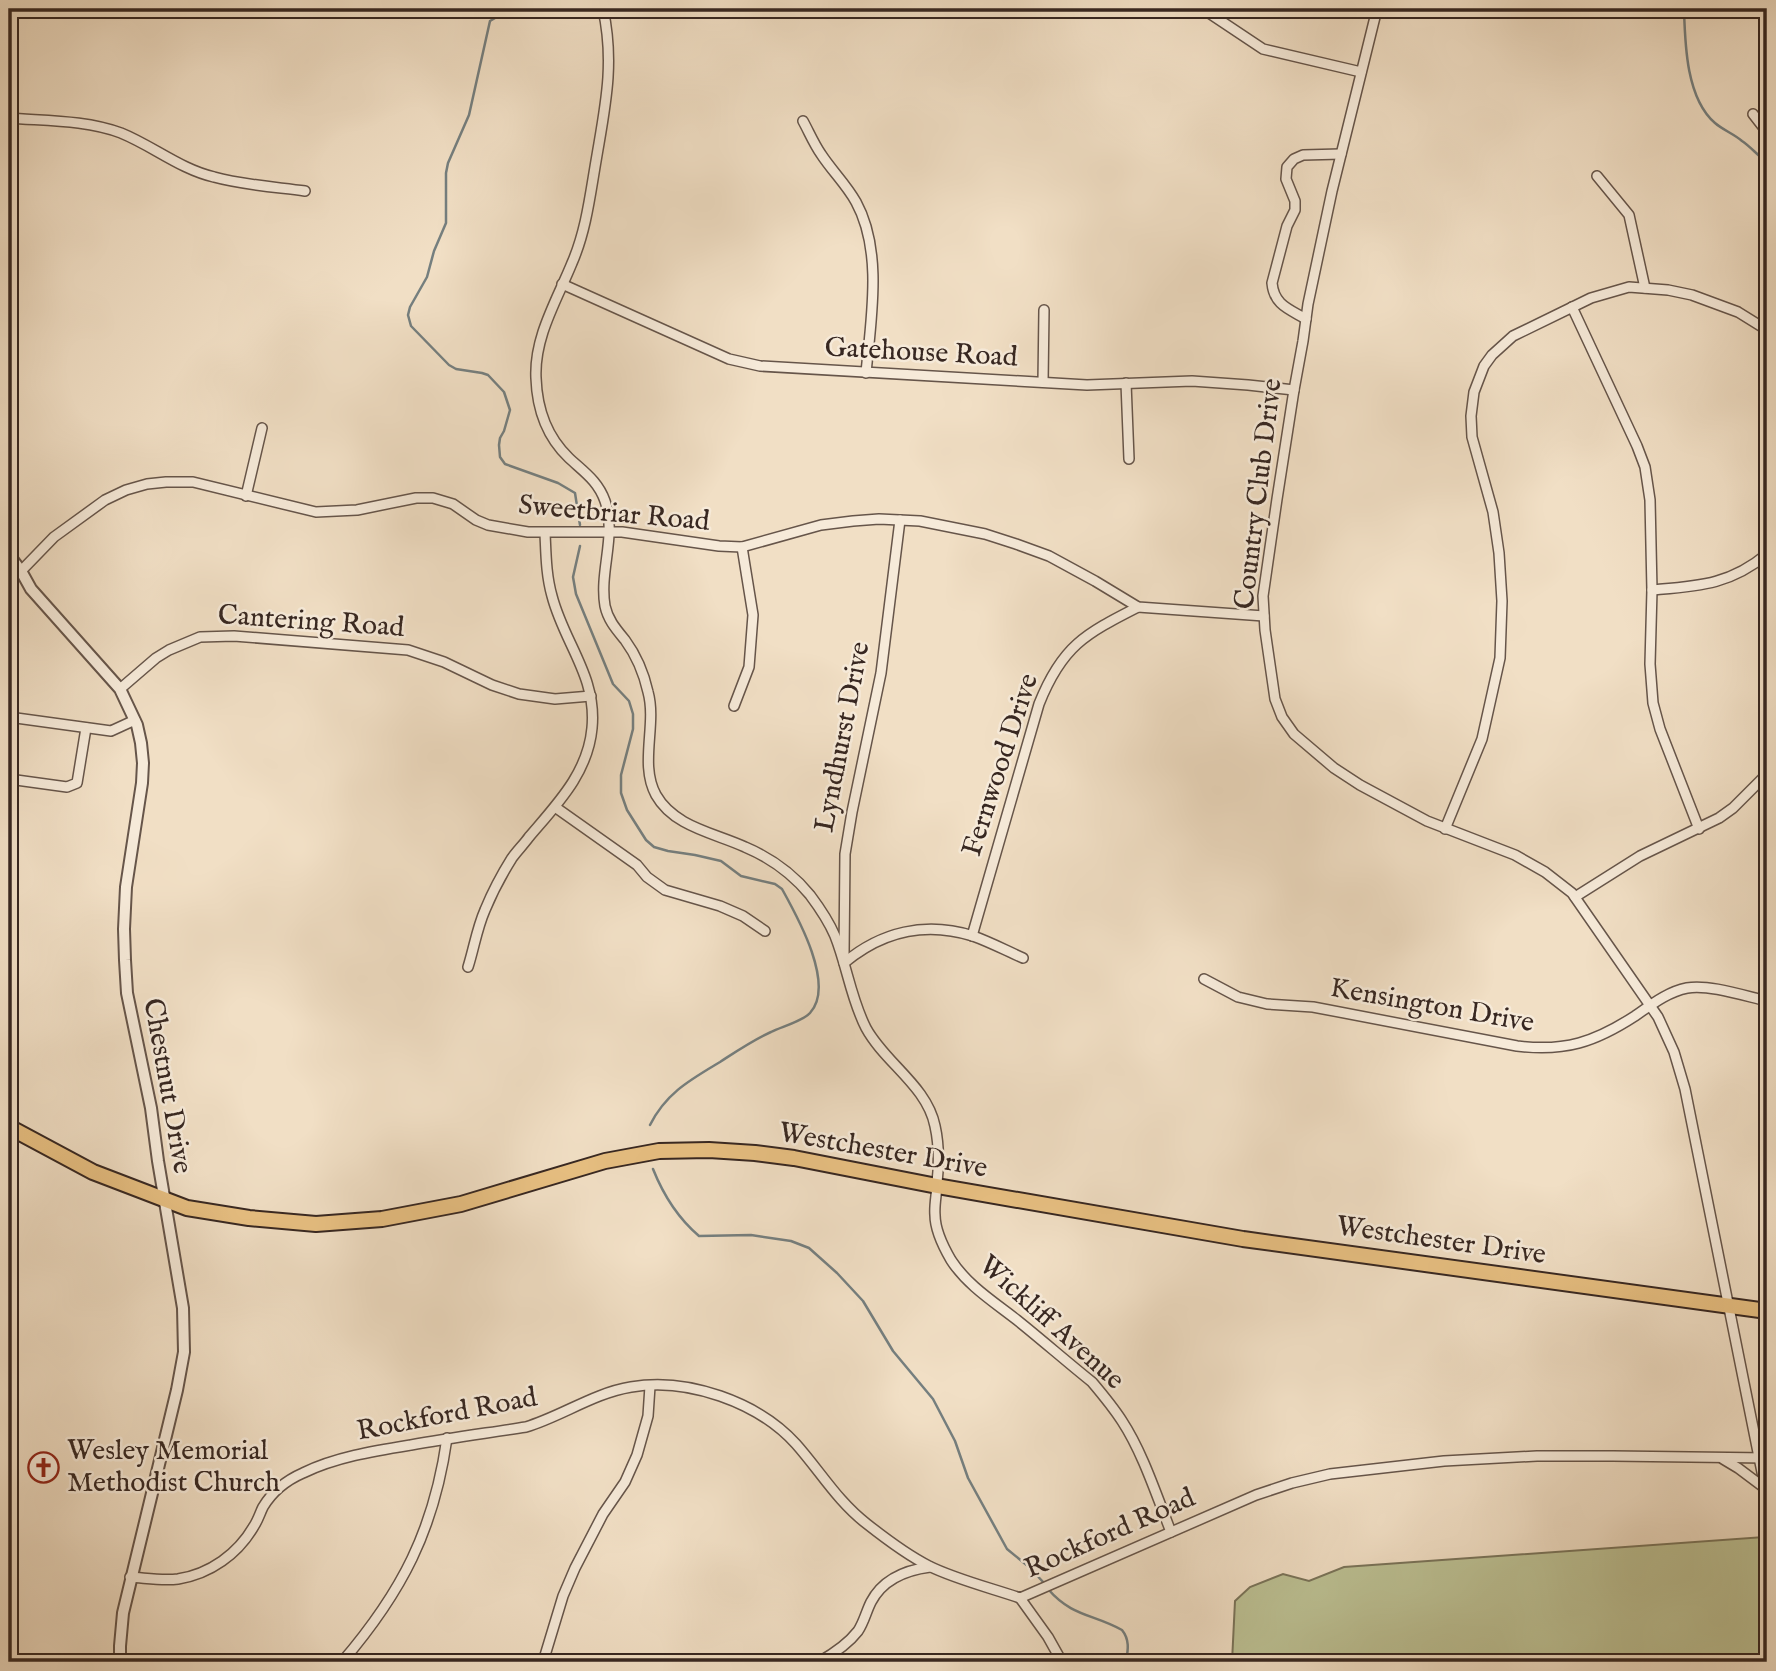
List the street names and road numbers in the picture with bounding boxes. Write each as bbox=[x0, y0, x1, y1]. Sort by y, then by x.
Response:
street label: Gatehouse Road bbox=[824, 330, 1018, 376]
street label: Country Club Drive bbox=[1227, 376, 1291, 612]
street label: Sweetbriar Road bbox=[517, 488, 711, 540]
street label: Cantering Road bbox=[217, 598, 405, 646]
street label: Lyndhurst Drive bbox=[807, 639, 879, 835]
street label: Fernwood Drive bbox=[955, 669, 1047, 861]
street label: Kensington Drive bbox=[1327, 971, 1537, 1041]
street label: Chestnut Drive bbox=[134, 996, 200, 1176]
street label: Westchester Drive bbox=[776, 1115, 990, 1187]
street label: Westchester Drive bbox=[1334, 1209, 1548, 1273]
street label: Wickliff Avenue bbox=[971, 1248, 1131, 1398]
street label: Rockford Road bbox=[354, 1380, 540, 1450]
street label: Rockford Road bbox=[1019, 1481, 1201, 1587]

